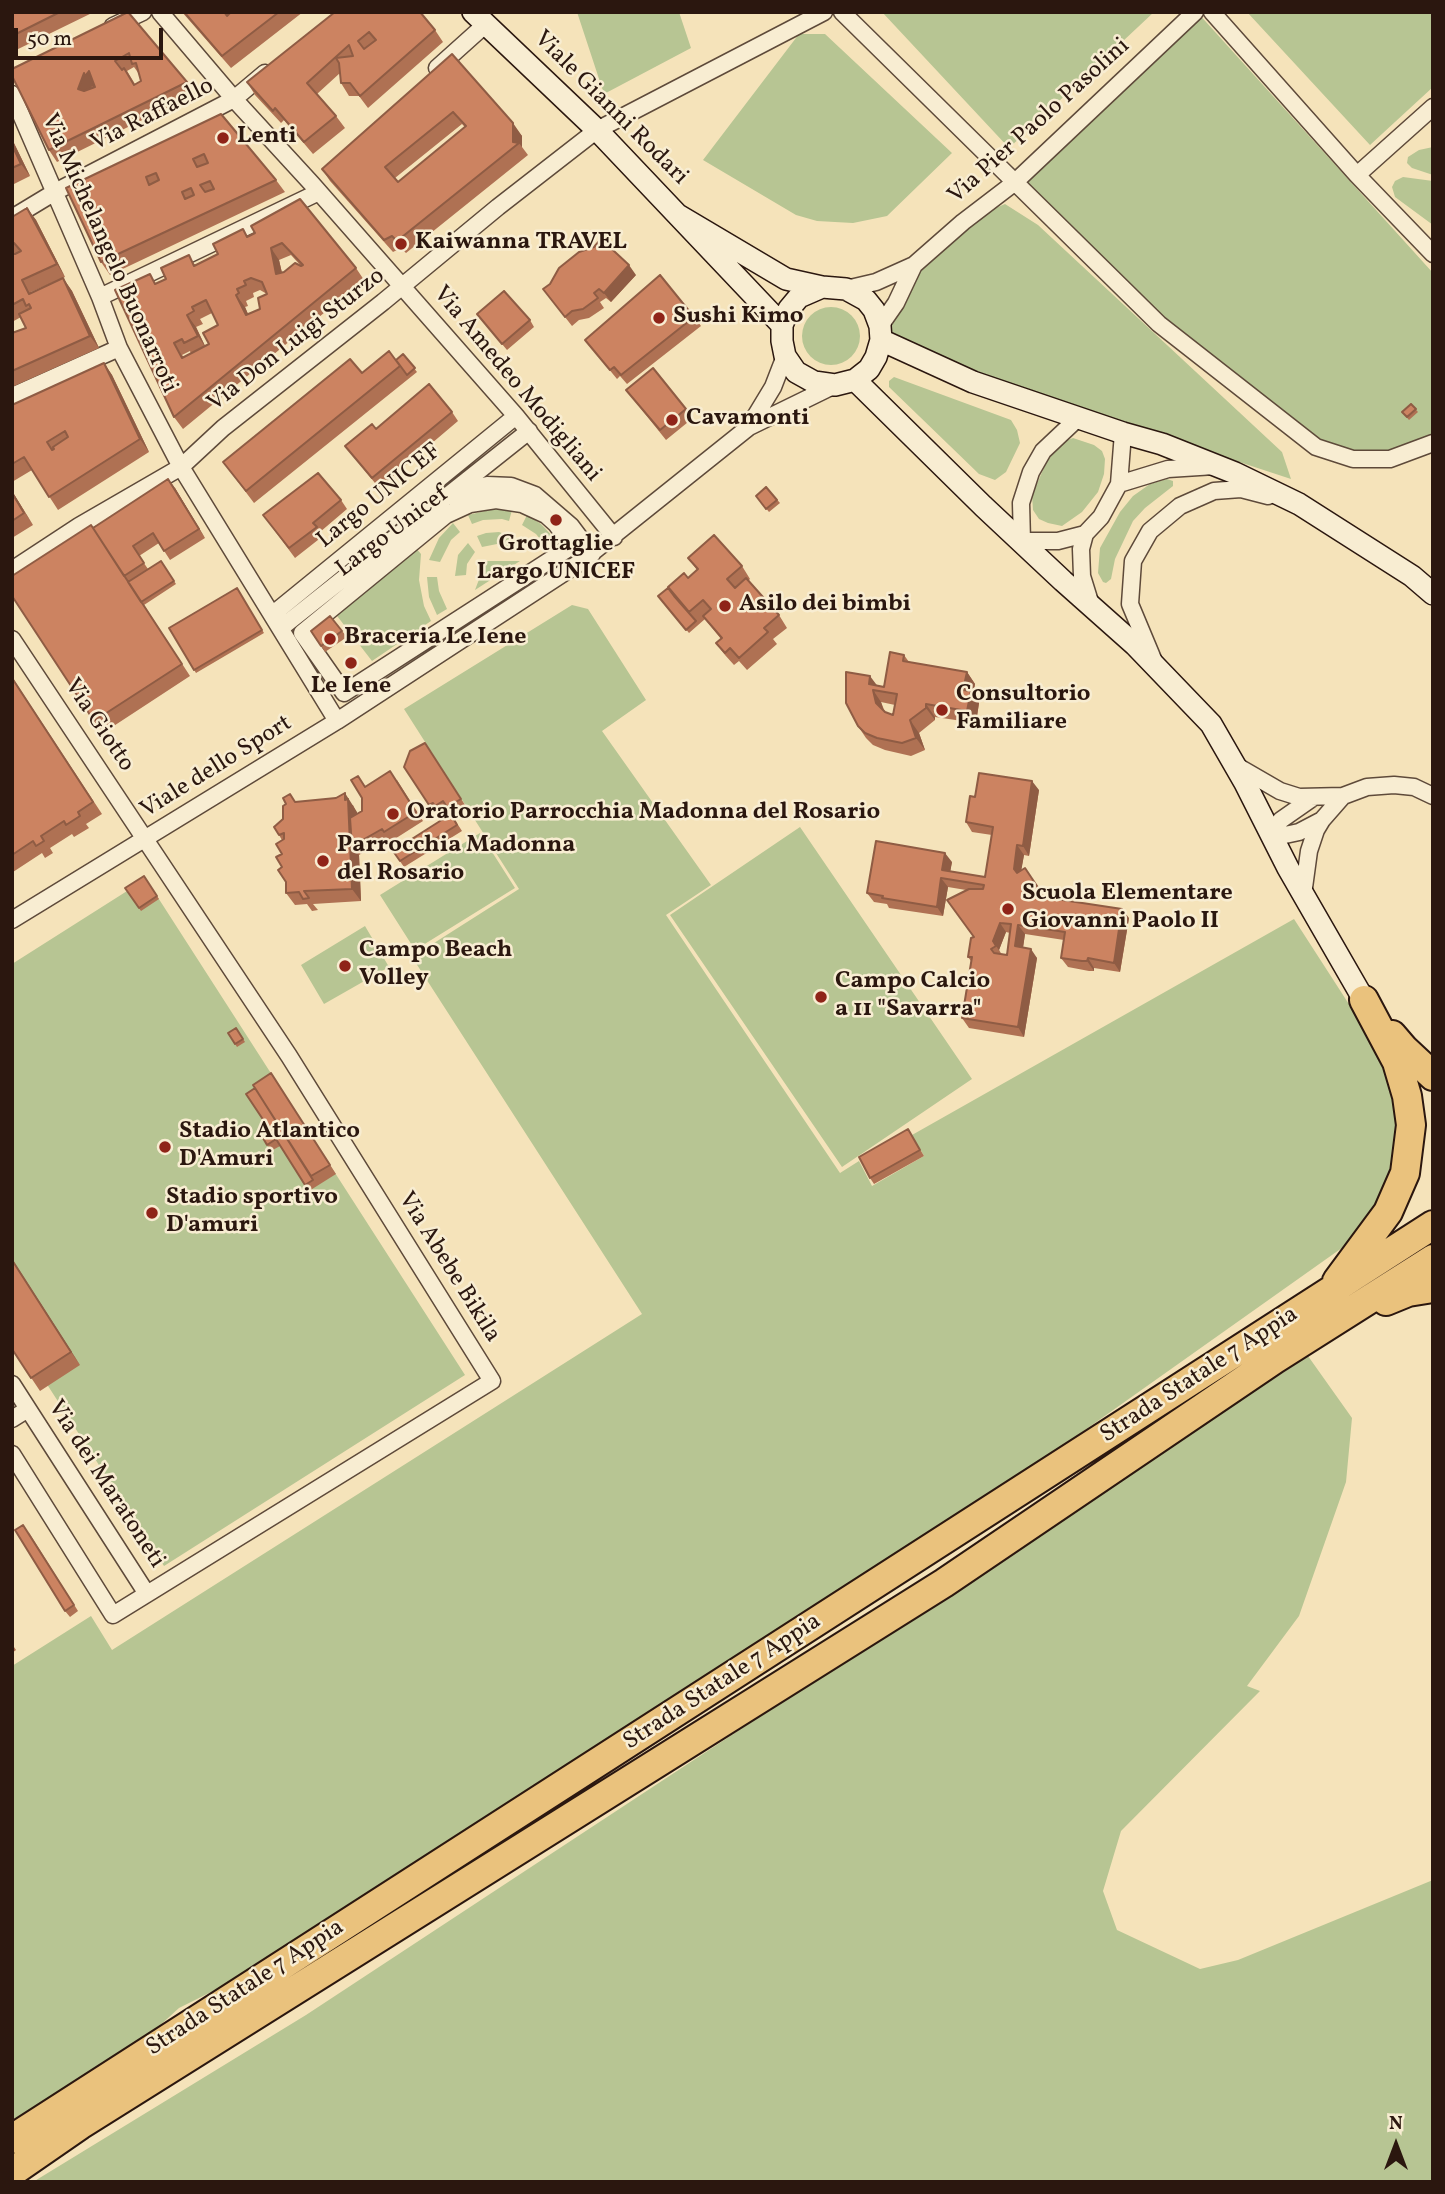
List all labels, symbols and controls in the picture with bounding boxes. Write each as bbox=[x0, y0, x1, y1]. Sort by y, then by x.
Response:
scale bar bbox=[18, 14, 166, 58]
text: 50 m bbox=[27, 25, 72, 54]
street label: Viale Gianni Rodari bbox=[527, 26, 693, 192]
street label: Via Pier Paolo Pasolini bbox=[943, 33, 1137, 211]
street label: Via Raffaello bbox=[87, 73, 219, 159]
street label: Via Michelangelo Buonarroti bbox=[33, 110, 183, 398]
place label: Lenti bbox=[237, 124, 297, 152]
marker: Lenti bbox=[215, 130, 231, 146]
place label: Kaiwanna TRAVEL bbox=[415, 230, 627, 258]
marker: Kaiwanna TRAVEL bbox=[393, 236, 409, 252]
street label: Via Don Luigi Sturzo bbox=[203, 263, 391, 419]
street label: Via Amedeo Modigliani bbox=[426, 281, 606, 489]
place label: Sushi Kimo bbox=[673, 304, 803, 332]
marker: Sushi Kimo bbox=[651, 310, 667, 326]
place label: Cavamonti bbox=[686, 406, 810, 434]
marker: Cavamonti bbox=[664, 412, 680, 428]
street label: Largo UNICEF bbox=[312, 438, 448, 556]
street label: Largo Unicef bbox=[331, 481, 455, 585]
marker: Grottaglie Largo UNICEF bbox=[548, 512, 564, 528]
place label: Grottaglie Largo UNICEF bbox=[477, 532, 635, 588]
place label: Asilo dei bimbi bbox=[739, 592, 911, 620]
marker: Asilo dei bimbi bbox=[717, 598, 733, 614]
place label: Braceria Le Iene bbox=[344, 625, 526, 653]
marker: Braceria Le Iene bbox=[322, 631, 338, 647]
marker: Le Iene bbox=[343, 655, 359, 671]
street label: Via Giotto bbox=[56, 674, 140, 778]
place label: Le Iene bbox=[311, 674, 391, 702]
place label: Consultorio Familiare bbox=[956, 682, 1090, 738]
marker: Consultorio Familiare bbox=[934, 702, 950, 718]
street label: Viale dello Sport bbox=[136, 710, 298, 826]
place label: Oratorio Parrocchia Madonna del Rosario bbox=[407, 800, 880, 828]
marker: Oratorio Parrocchia Madonna del Rosario bbox=[385, 806, 401, 822]
place label: Parrocchia Madonna del Rosario bbox=[337, 833, 575, 889]
marker: Parrocchia Madonna del Rosario bbox=[315, 853, 331, 869]
place label: Scuola Elementare Giovanni Paolo II bbox=[1022, 881, 1233, 937]
marker: Scuola Elementare Giovanni Paolo II bbox=[1000, 901, 1016, 917]
place label: Campo Beach Volley bbox=[359, 938, 512, 994]
marker: Campo Beach Volley bbox=[337, 958, 353, 974]
place label: Campo Calcio a 11 "Savarra" bbox=[835, 969, 990, 1025]
marker: Campo Calcio a 11 "Savarra" bbox=[813, 989, 829, 1005]
place label: Stadio Atlantico D'Amuri bbox=[179, 1119, 360, 1175]
marker: Stadio Atlantico D'Amuri bbox=[157, 1139, 173, 1155]
place label: Stadio sportivo D'amuri bbox=[166, 1185, 338, 1241]
street label: Via Abebe Bikila bbox=[390, 1188, 506, 1348]
marker: Stadio sportivo D'amuri bbox=[144, 1205, 160, 1221]
street label: Strada Statale 7 Appia bbox=[1096, 1301, 1304, 1451]
street label: Via dei Maratoneti bbox=[40, 1396, 170, 1574]
street label: Strada Statale 7 Appia bbox=[619, 1608, 827, 1758]
street label: Strada Statale 7 Appia bbox=[142, 1914, 350, 2064]
north arrow bbox=[1361, 2110, 1431, 2180]
text: N bbox=[1389, 2111, 1403, 2137]

